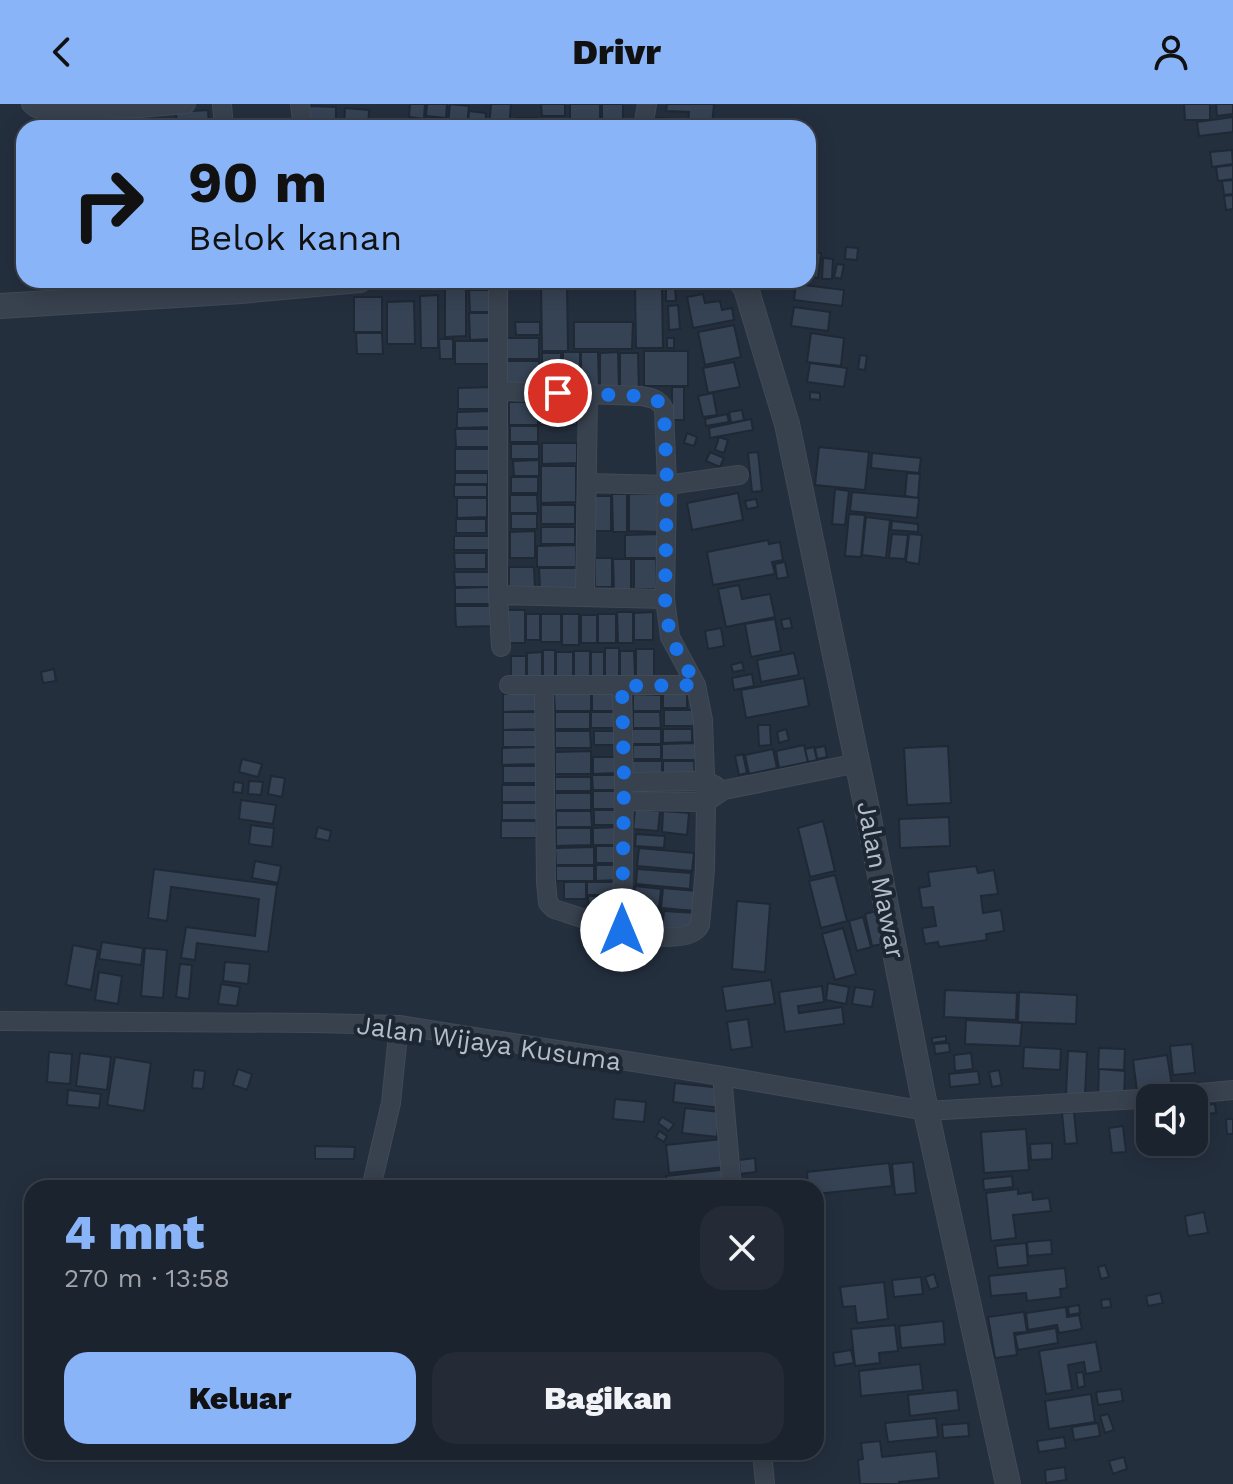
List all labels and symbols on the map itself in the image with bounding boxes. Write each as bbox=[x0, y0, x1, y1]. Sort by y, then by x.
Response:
pin bbox=[524, 359, 592, 427]
street label: Jalan Mawar bbox=[851, 799, 911, 961]
position arrow bbox=[580, 888, 664, 972]
street label: Jalan Wijaya Kusuma bbox=[355, 1010, 623, 1076]

